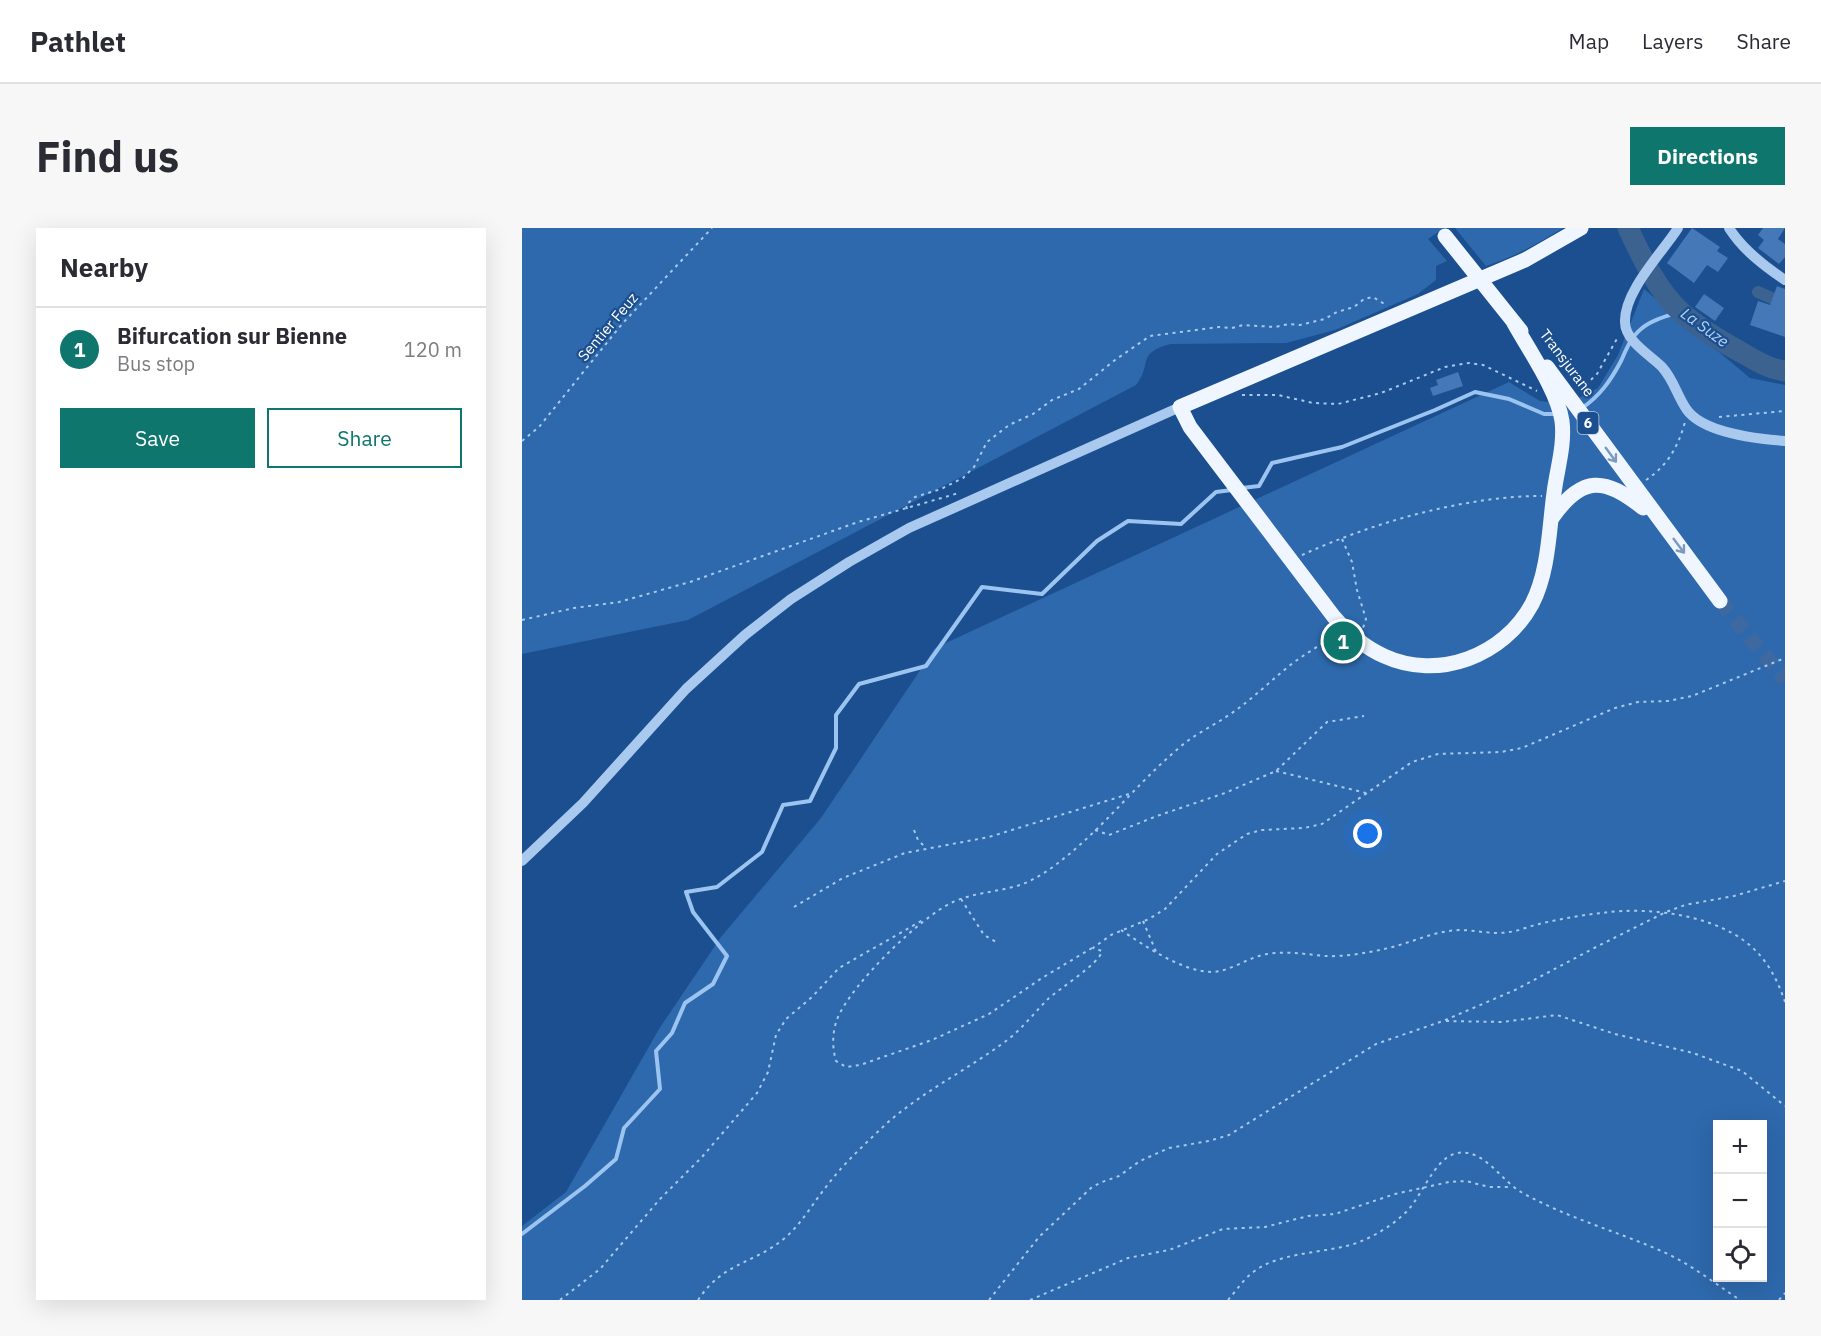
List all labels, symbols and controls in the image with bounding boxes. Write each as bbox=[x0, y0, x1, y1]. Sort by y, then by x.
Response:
text: Pathlet bbox=[30, 23, 126, 60]
text: Map bbox=[1569, 27, 1609, 55]
text: Layers bbox=[1642, 27, 1704, 55]
text: Share bbox=[1737, 27, 1791, 55]
button: Directions bbox=[1630, 127, 1785, 185]
text: Find us bbox=[36, 129, 179, 184]
text: Nearby bbox=[60, 250, 148, 284]
street label: Sentier Feuz bbox=[574, 289, 642, 365]
water label: La Suze bbox=[1677, 303, 1733, 351]
text: Bifurcation sur Bienne bbox=[117, 321, 347, 350]
street label: Transjurane bbox=[1536, 325, 1599, 400]
text: 1 bbox=[74, 336, 86, 363]
text: 120 m bbox=[404, 336, 462, 363]
text: Bus stop bbox=[117, 350, 195, 377]
button: Save bbox=[60, 408, 255, 468]
button: Share bbox=[267, 408, 462, 468]
road number: 6 bbox=[1578, 412, 1598, 434]
one-way arrow bbox=[1605, 446, 1617, 462]
one-way arrow bbox=[1672, 538, 1685, 554]
pin: 1 bbox=[1324, 618, 1362, 664]
your location bbox=[1353, 819, 1382, 848]
map controls bbox=[1713, 1120, 1767, 1282]
button: + bbox=[1713, 1120, 1767, 1174]
button: − bbox=[1713, 1174, 1767, 1228]
button: locate bbox=[1713, 1228, 1767, 1282]

